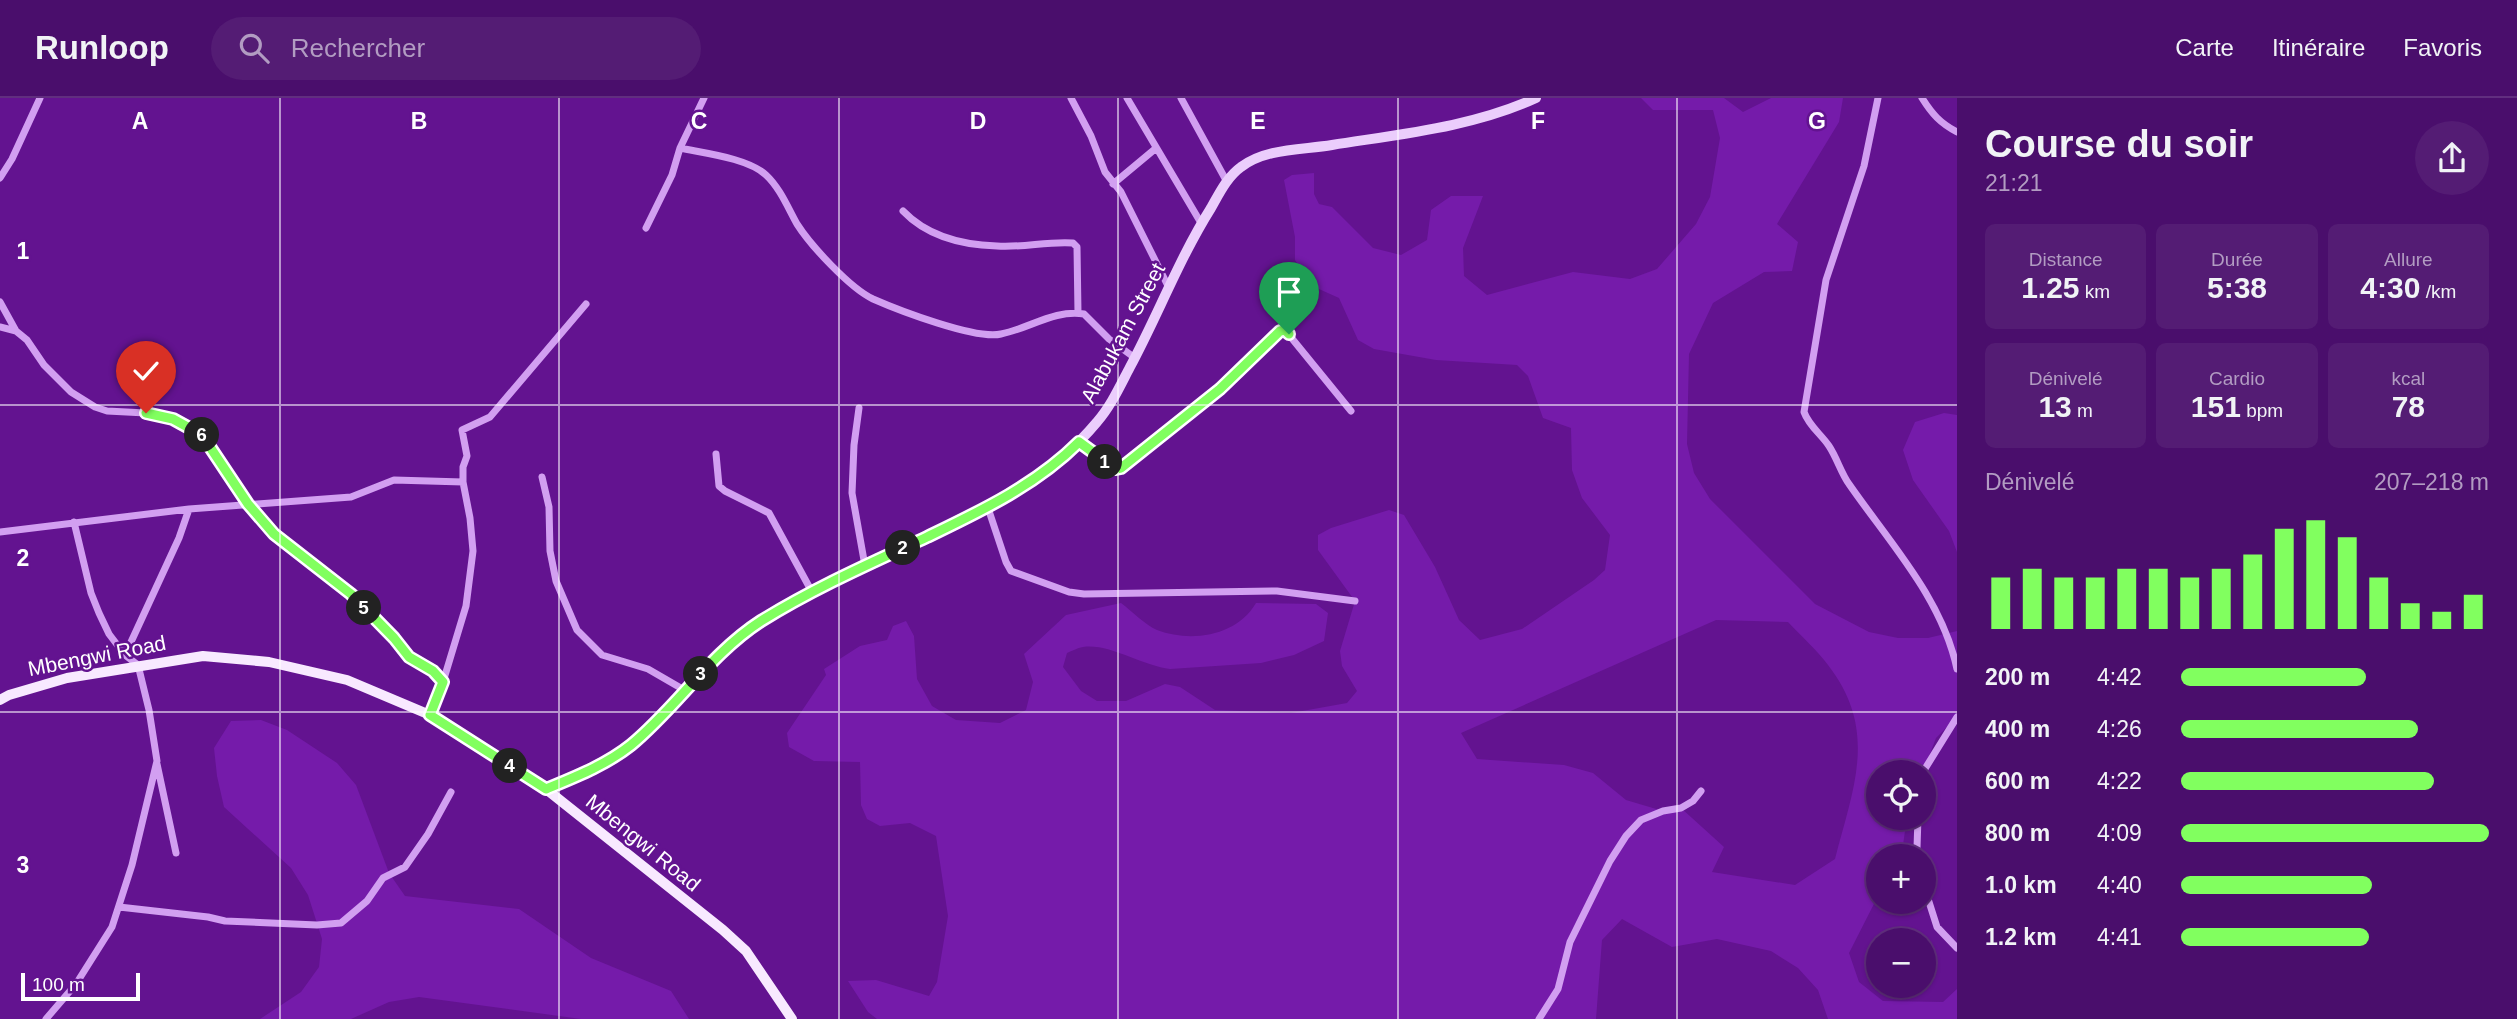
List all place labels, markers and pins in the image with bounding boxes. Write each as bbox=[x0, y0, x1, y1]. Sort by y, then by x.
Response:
pin bbox=[1259, 262, 1319, 334]
pin bbox=[116, 341, 176, 413]
pin: 6 bbox=[184, 418, 220, 452]
pin: 1 bbox=[1088, 444, 1122, 480]
pin: 2 bbox=[886, 531, 920, 566]
pin: 5 bbox=[346, 590, 382, 626]
pin: 3 bbox=[684, 656, 718, 692]
pin: 4 bbox=[492, 748, 528, 784]

